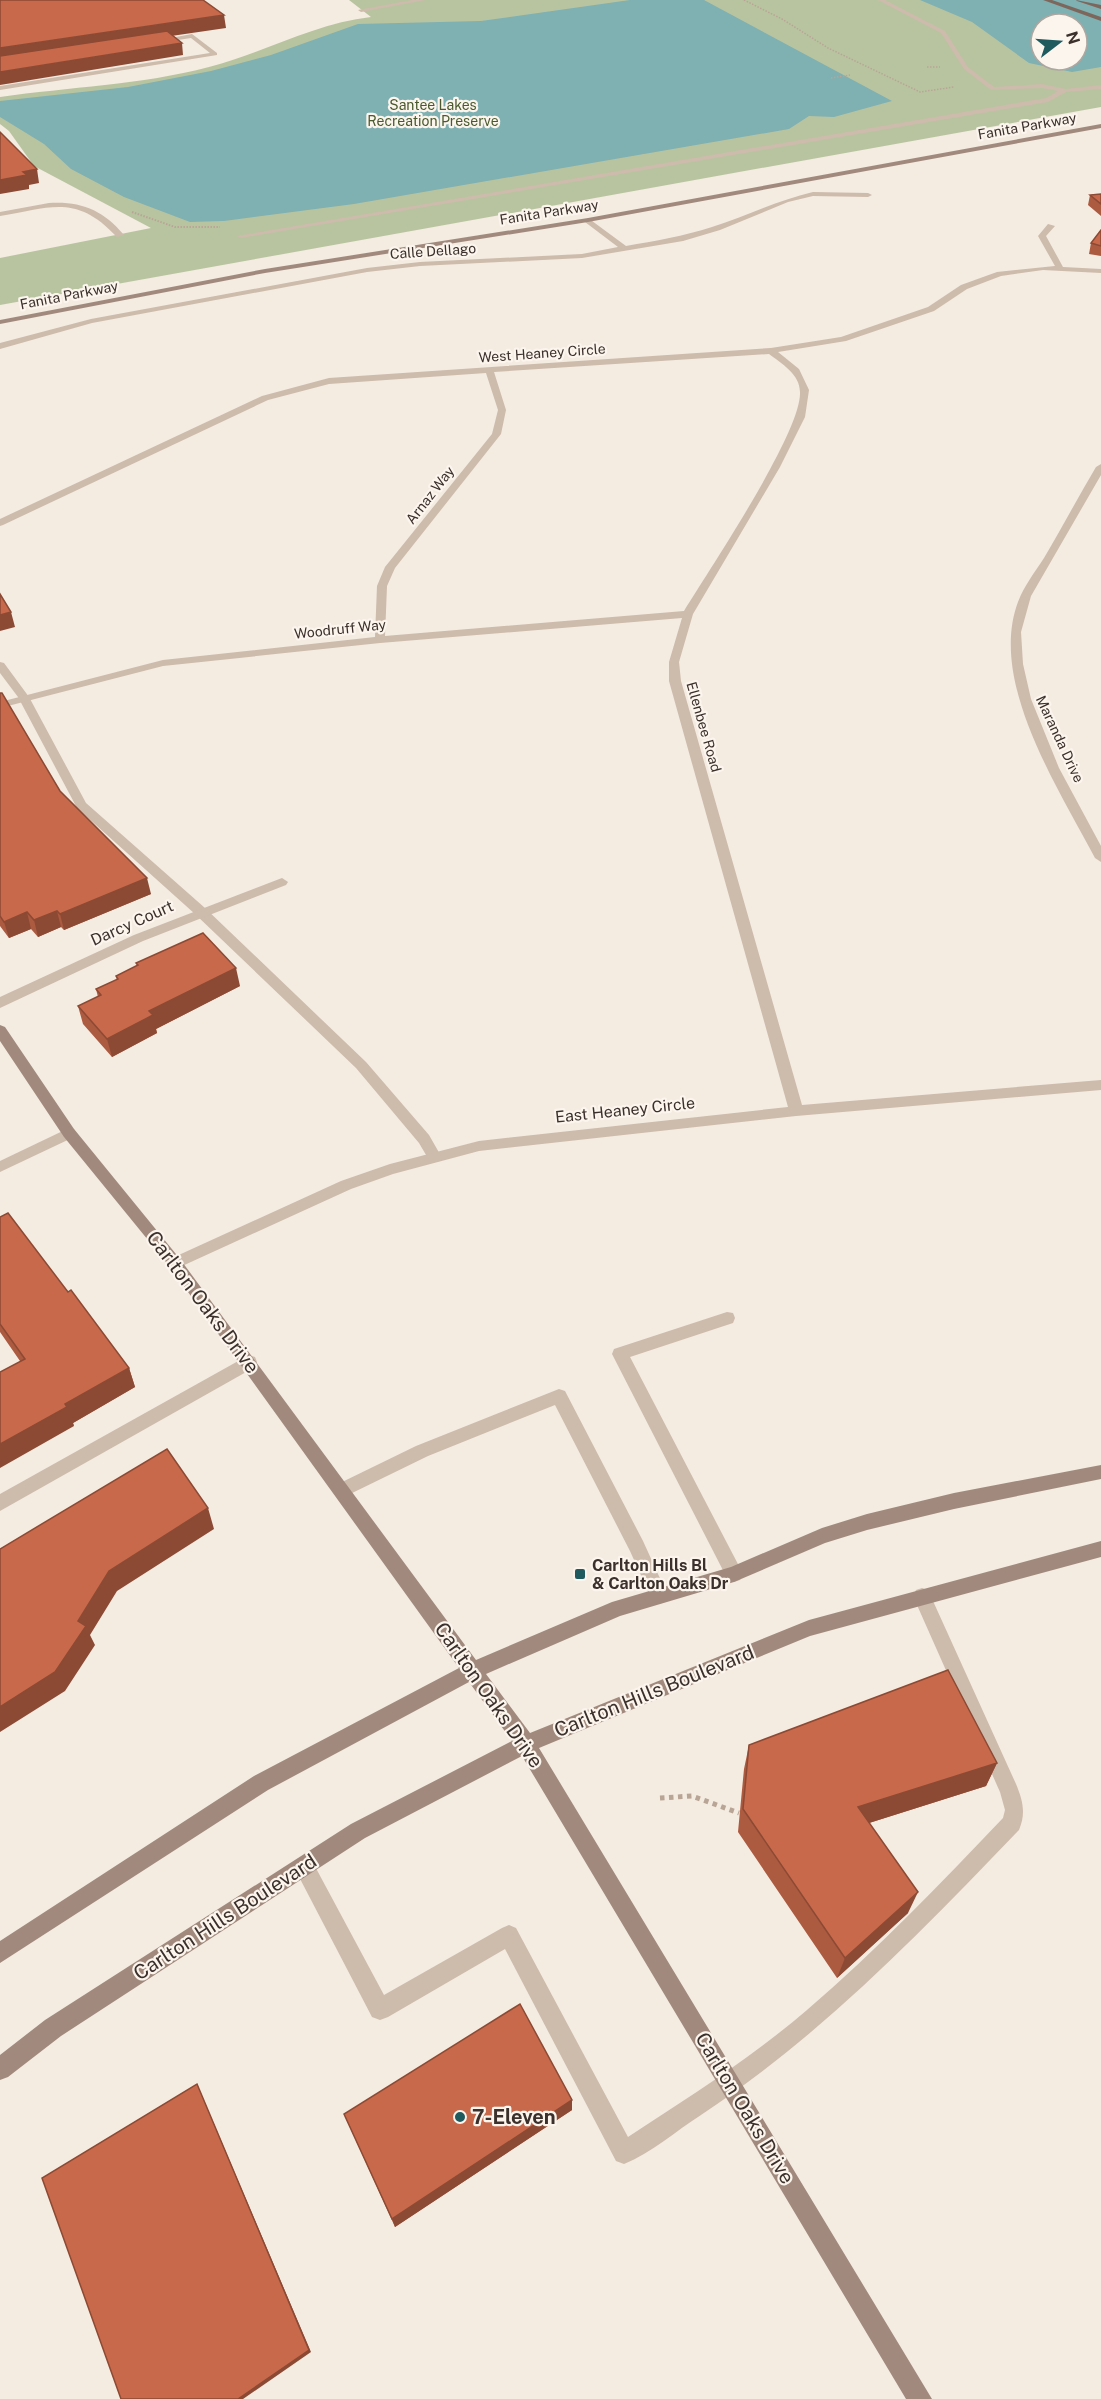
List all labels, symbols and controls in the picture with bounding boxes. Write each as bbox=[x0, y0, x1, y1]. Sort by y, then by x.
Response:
north arrow bbox=[1029, 12, 1089, 72]
text: N bbox=[1062, 29, 1084, 47]
park label: Santee Lakes Recreation Preserve bbox=[367, 97, 499, 129]
street label: Fanita Parkway bbox=[976, 109, 1078, 143]
street label: Fanita Parkway bbox=[498, 196, 600, 228]
street label: Calle Dellago bbox=[389, 240, 477, 262]
street label: Fanita Parkway bbox=[18, 278, 120, 312]
street label: West Heaney Circle bbox=[478, 341, 606, 365]
street label: Arnaz Way bbox=[403, 463, 458, 527]
street label: Woodruff Way bbox=[293, 616, 387, 642]
street label: Ellenbee Road bbox=[683, 680, 725, 774]
street label: Maranda Drive bbox=[1033, 693, 1087, 785]
street label: Darcy Court bbox=[88, 896, 176, 950]
street label: East Heaney Circle bbox=[554, 1093, 696, 1127]
street label: Carlton Oaks Drive bbox=[142, 1226, 264, 1378]
place label: Carlton Hills Bl & Carlton Oaks Dr bbox=[592, 1556, 729, 1593]
marker: Carlton Hills Bl & Carlton Oaks Dr bbox=[573, 1567, 587, 1581]
street label: Carlton Oaks Drive bbox=[430, 1618, 548, 1772]
street label: Carlton Hills Boulevard bbox=[551, 1640, 757, 1742]
street label: Carlton Hills Boulevard bbox=[129, 1849, 321, 1985]
street label: Carlton Oaks Drive bbox=[690, 2028, 800, 2188]
place label: 7-Eleven bbox=[472, 2105, 556, 2129]
marker: 7-Eleven bbox=[453, 2110, 467, 2124]

